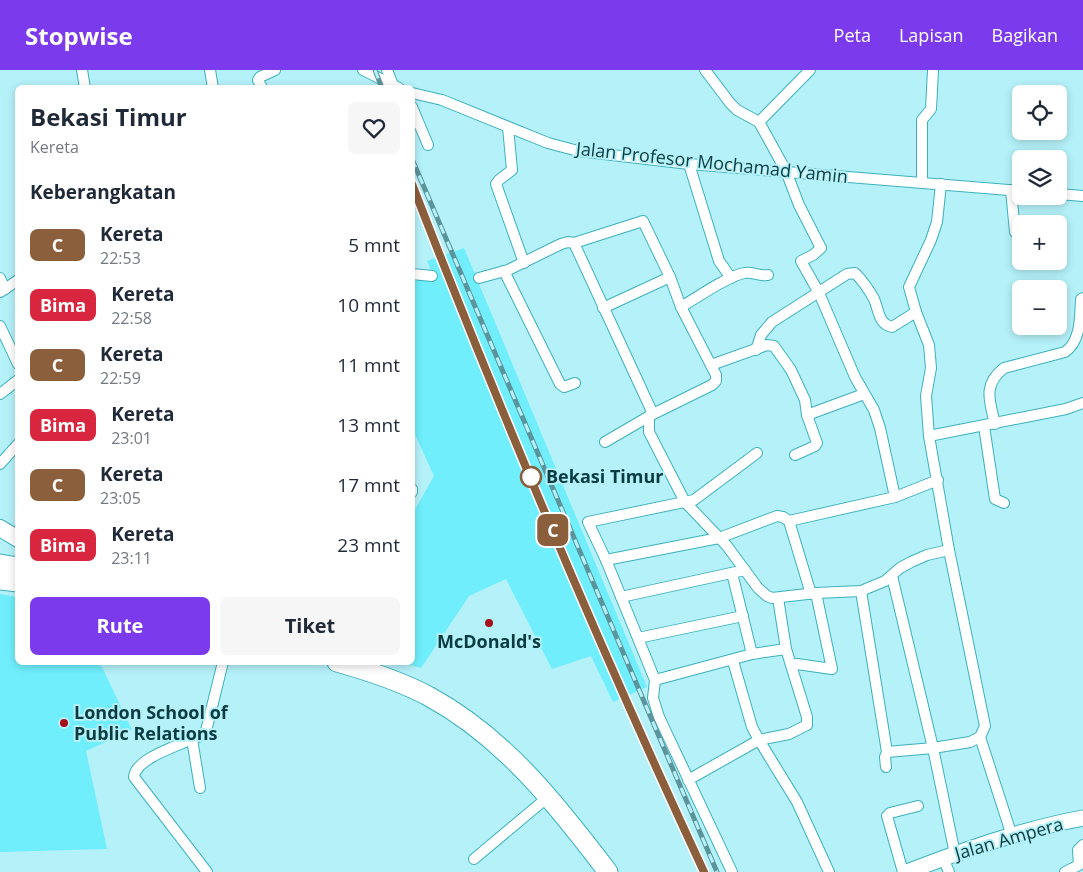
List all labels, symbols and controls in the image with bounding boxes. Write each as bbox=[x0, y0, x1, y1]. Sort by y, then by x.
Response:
text: Stopwise bbox=[25, 19, 133, 52]
text: Peta bbox=[834, 23, 871, 47]
text: Lapisan bbox=[899, 23, 964, 47]
text: Bagikan bbox=[992, 23, 1058, 47]
map controls bbox=[1012, 85, 1067, 335]
button: locate bbox=[1012, 85, 1067, 140]
text: Bekasi Timur bbox=[30, 100, 187, 133]
button: heart bbox=[348, 102, 400, 154]
text: Kereta bbox=[30, 136, 79, 158]
street label: Jalan Profesor Mochamad Yamin bbox=[573, 136, 849, 188]
button: layers bbox=[1012, 150, 1067, 205]
text: Keberangkatan bbox=[30, 179, 176, 205]
button: + bbox=[1012, 215, 1067, 270]
text: Kereta bbox=[100, 221, 163, 247]
text: 5 mnt bbox=[348, 232, 400, 258]
text: C bbox=[52, 233, 63, 257]
text: 22:53 bbox=[100, 247, 141, 269]
button: − bbox=[1012, 280, 1067, 335]
text: Kereta bbox=[111, 281, 175, 307]
text: 10 mnt bbox=[337, 292, 400, 318]
text: Bima bbox=[40, 293, 86, 317]
text: 22:58 bbox=[111, 307, 152, 329]
text: Kereta bbox=[100, 341, 163, 367]
text: 11 mnt bbox=[337, 352, 400, 378]
text: C bbox=[52, 353, 63, 377]
text: 22:59 bbox=[100, 367, 141, 389]
text: Kereta bbox=[111, 401, 175, 427]
text: 13 mnt bbox=[337, 412, 400, 438]
text: Bima bbox=[40, 413, 86, 437]
text: 23:01 bbox=[111, 427, 152, 449]
text: Kereta bbox=[100, 461, 163, 487]
place label: Bekasi Timur bbox=[546, 464, 663, 488]
marker: Bekasi Timur bbox=[520, 466, 542, 488]
text: 17 mnt bbox=[337, 472, 400, 498]
text: C bbox=[52, 473, 63, 497]
text: 23:05 bbox=[100, 487, 141, 509]
line badge: C bbox=[537, 514, 569, 546]
text: C bbox=[547, 518, 559, 542]
text: Kereta bbox=[111, 521, 175, 547]
text: 23 mnt bbox=[337, 532, 400, 558]
text: Bima bbox=[40, 533, 86, 557]
text: 23:11 bbox=[111, 547, 152, 569]
button: Rute bbox=[30, 597, 210, 655]
button: Tiket bbox=[220, 597, 400, 655]
marker: McDonald's bbox=[483, 617, 495, 629]
place label: McDonald's bbox=[437, 629, 541, 653]
place label: London School of Public Relations bbox=[74, 700, 229, 745]
marker: London School of Public Relations bbox=[58, 717, 70, 729]
street label: Jalan Ampera bbox=[950, 811, 1066, 866]

